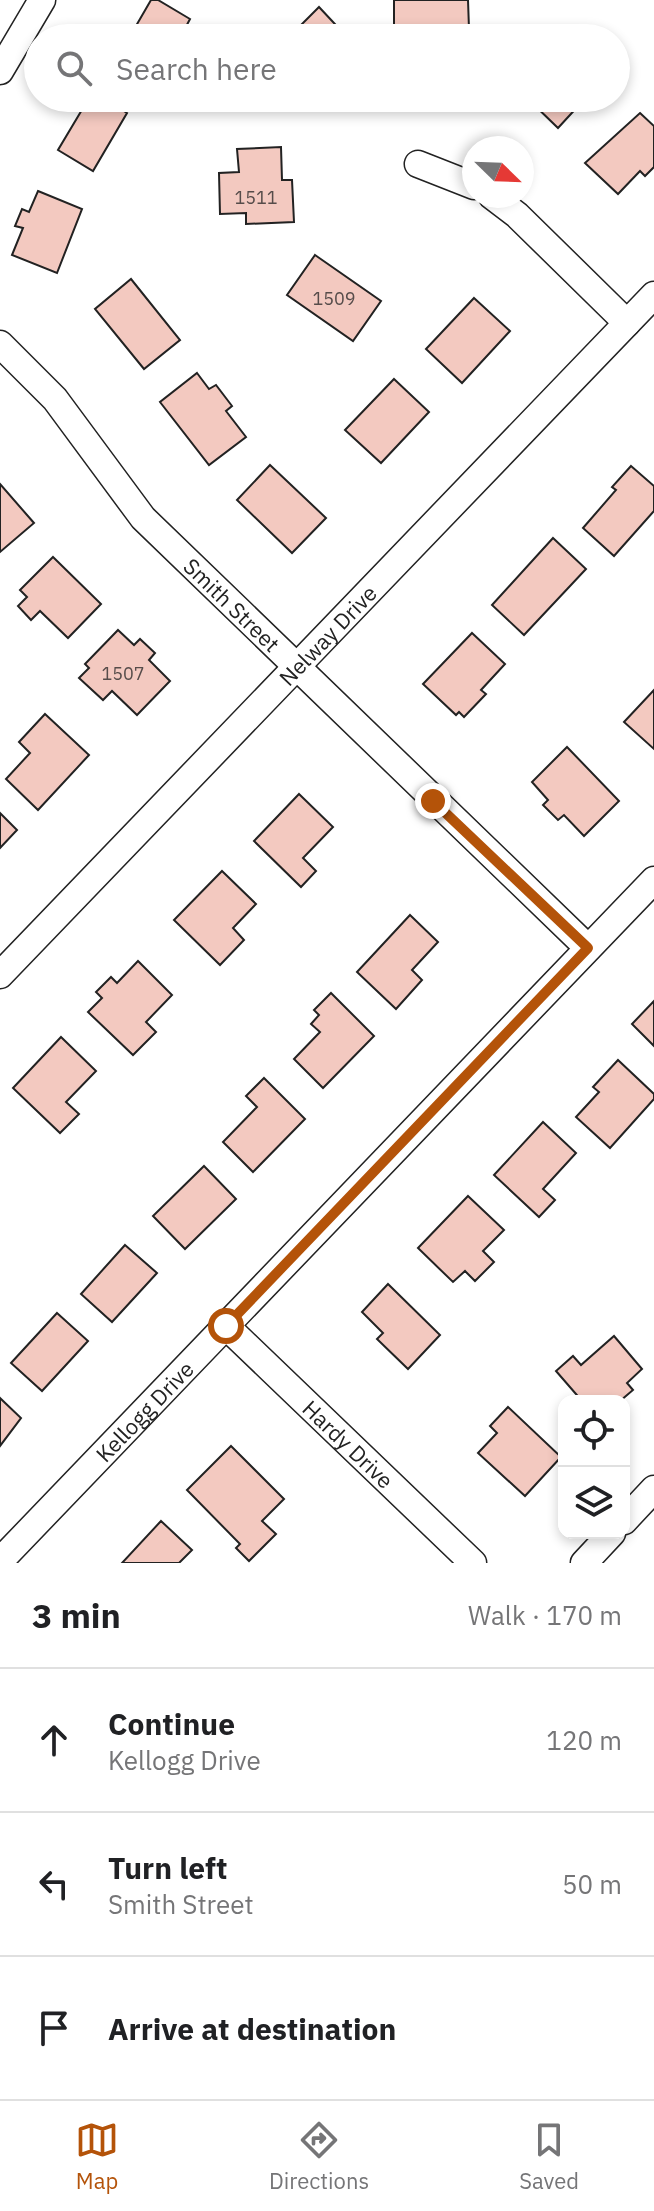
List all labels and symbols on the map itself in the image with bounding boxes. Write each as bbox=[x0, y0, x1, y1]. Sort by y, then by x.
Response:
north arrow bbox=[462, 136, 534, 208]
house number: 1511 bbox=[234, 186, 278, 209]
house number: 1509 bbox=[312, 287, 356, 310]
street label: Smith Street bbox=[178, 551, 287, 658]
street label: Nelway Drive bbox=[272, 578, 382, 691]
house number: 1507 bbox=[101, 662, 145, 685]
route end bbox=[415, 783, 451, 819]
route start bbox=[208, 1308, 244, 1344]
street label: Kellogg Drive bbox=[89, 1354, 199, 1468]
street label: Hardy Drive bbox=[297, 1393, 400, 1494]

